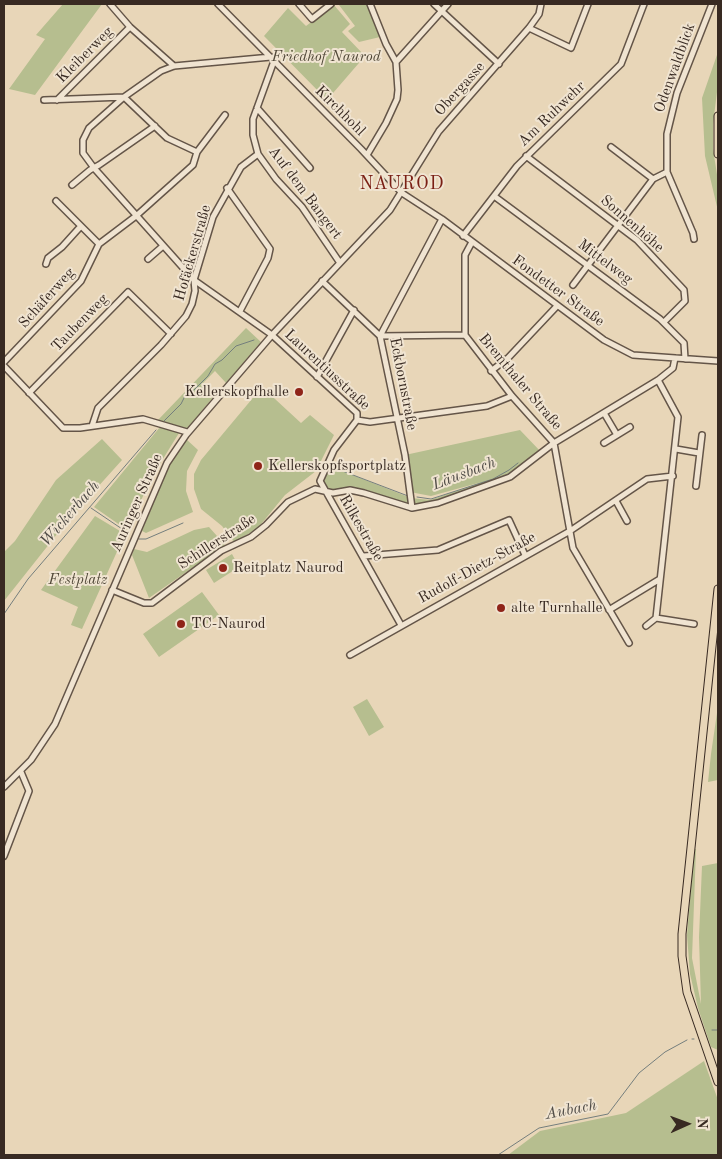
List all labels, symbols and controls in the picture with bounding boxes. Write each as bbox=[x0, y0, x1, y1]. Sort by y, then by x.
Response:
street label: Odenwaldblick bbox=[650, 21, 700, 115]
street label: Kleiberweg bbox=[53, 23, 117, 87]
park label: Friedhof Naurod bbox=[271, 48, 381, 66]
street label: Obergasse bbox=[431, 58, 489, 120]
street label: Am Ruhwehr bbox=[515, 77, 589, 151]
street label: Kirchhohl bbox=[311, 82, 369, 140]
street label: Auf dem Bangert bbox=[264, 143, 346, 243]
district label: NAUROD bbox=[359, 173, 445, 195]
street label: Sonnenhöhe bbox=[596, 191, 668, 257]
street label: Hofäckerstraße bbox=[171, 203, 215, 303]
street label: Mittelweg bbox=[574, 236, 636, 288]
street label: Fondetter Straße bbox=[508, 251, 608, 331]
street label: Schäferweg bbox=[15, 264, 79, 332]
street label: Taubenweg bbox=[48, 290, 112, 356]
street label: Laurentiusstraße bbox=[280, 326, 374, 414]
street label: Bremthaler Straße bbox=[474, 330, 566, 434]
street label: Eckbornstraße bbox=[385, 336, 421, 432]
place label: Kellerskopfhalle bbox=[185, 383, 289, 401]
marker: Kellerskopfhalle bbox=[293, 386, 305, 398]
street label: Auringer Straße bbox=[107, 451, 167, 555]
water label: Läusbach bbox=[429, 453, 499, 495]
place label: Kellerskopfsportplatz bbox=[268, 457, 406, 475]
marker: Kellerskopfsportplatz bbox=[252, 460, 264, 472]
water label: Wickerbach bbox=[36, 477, 104, 551]
street label: Rilkestraße bbox=[335, 492, 387, 564]
street label: Schillerstraße bbox=[175, 510, 259, 574]
street label: Rudolf-Dietz-Straße bbox=[415, 528, 539, 608]
place label: Reitplatz Naurod bbox=[233, 559, 344, 577]
marker: Reitplatz Naurod bbox=[217, 562, 229, 574]
park label: Festplatz bbox=[48, 571, 108, 589]
place label: alte Turnhalle bbox=[511, 599, 602, 617]
marker: alte Turnhalle bbox=[495, 602, 507, 614]
place label: TC-Naurod bbox=[191, 615, 266, 633]
marker: TC-Naurod bbox=[175, 618, 187, 630]
water label: Aubach bbox=[544, 1096, 598, 1124]
north arrow bbox=[662, 1099, 712, 1149]
text: N bbox=[695, 1118, 709, 1129]

